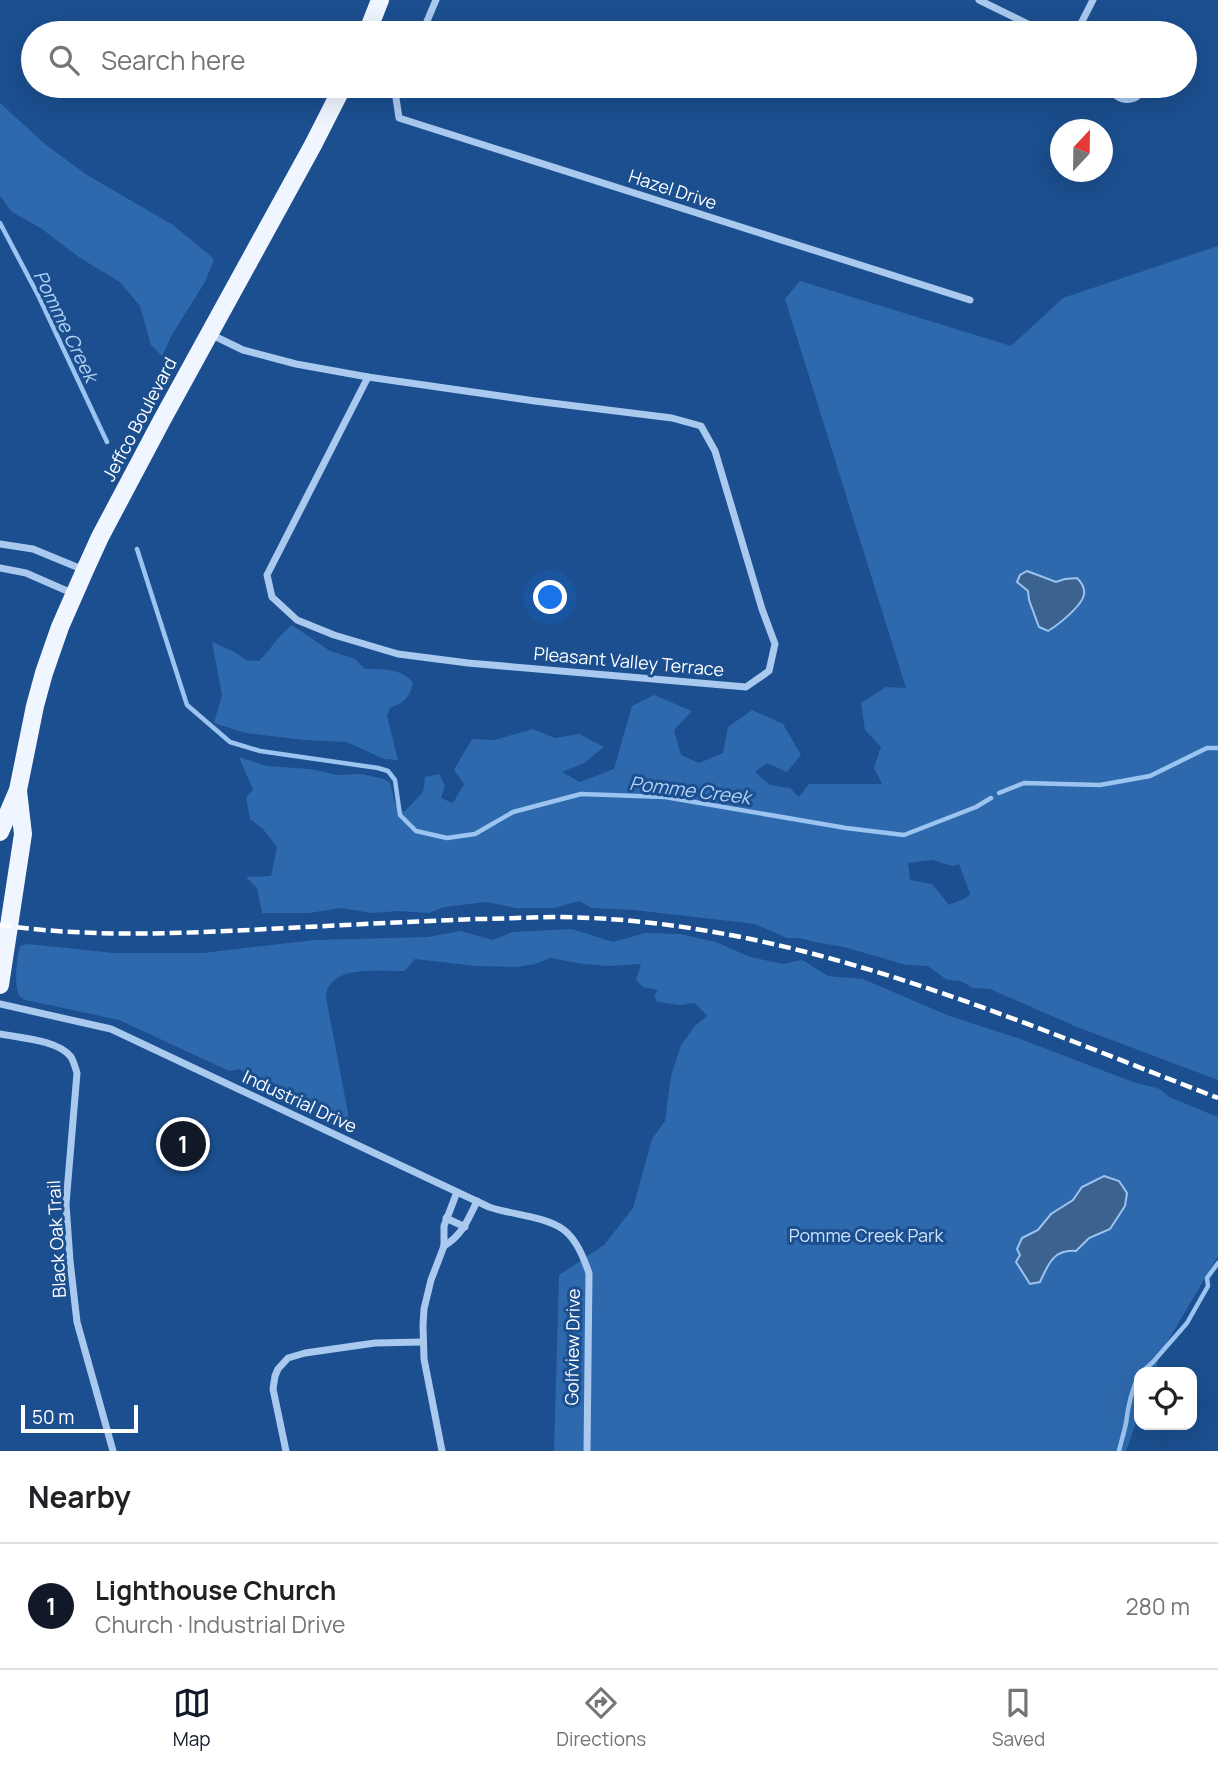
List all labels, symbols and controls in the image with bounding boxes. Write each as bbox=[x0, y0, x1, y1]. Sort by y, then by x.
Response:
search box bbox=[21, 21, 1197, 98]
icon: search bbox=[45, 41, 83, 79]
text: Search here bbox=[101, 42, 246, 78]
north arrow bbox=[1050, 119, 1113, 182]
street label: Hazel Drive bbox=[626, 163, 720, 215]
water label: Pomme Creek bbox=[28, 266, 105, 389]
street label: Jeffco Boulevard bbox=[96, 353, 182, 485]
your location bbox=[533, 580, 567, 614]
street label: Pleasant Valley Terrace bbox=[533, 641, 725, 681]
water label: Pomme Creek bbox=[628, 770, 754, 811]
street label: Industrial Drive bbox=[239, 1064, 361, 1138]
pin: 1 bbox=[160, 1118, 206, 1170]
street label: Black Oak Trail bbox=[41, 1180, 71, 1298]
park label: Pomme Creek Park bbox=[789, 1223, 944, 1247]
street label: Golfview Drive bbox=[559, 1288, 585, 1406]
map controls bbox=[1134, 1367, 1197, 1430]
button: locate bbox=[1134, 1367, 1197, 1430]
scale bar bbox=[21, 1402, 138, 1434]
text: 50 m bbox=[32, 1404, 74, 1430]
text: Nearby bbox=[28, 1476, 131, 1517]
text: Lighthouse Church bbox=[95, 1572, 336, 1608]
text: 1 bbox=[46, 1590, 56, 1622]
text: 280 m bbox=[1125, 1590, 1190, 1622]
text: Church · Industrial Drive bbox=[95, 1608, 345, 1640]
tab: Map bbox=[173, 1684, 211, 1752]
tab: Directions bbox=[556, 1684, 646, 1752]
tab: Saved bbox=[992, 1684, 1045, 1752]

